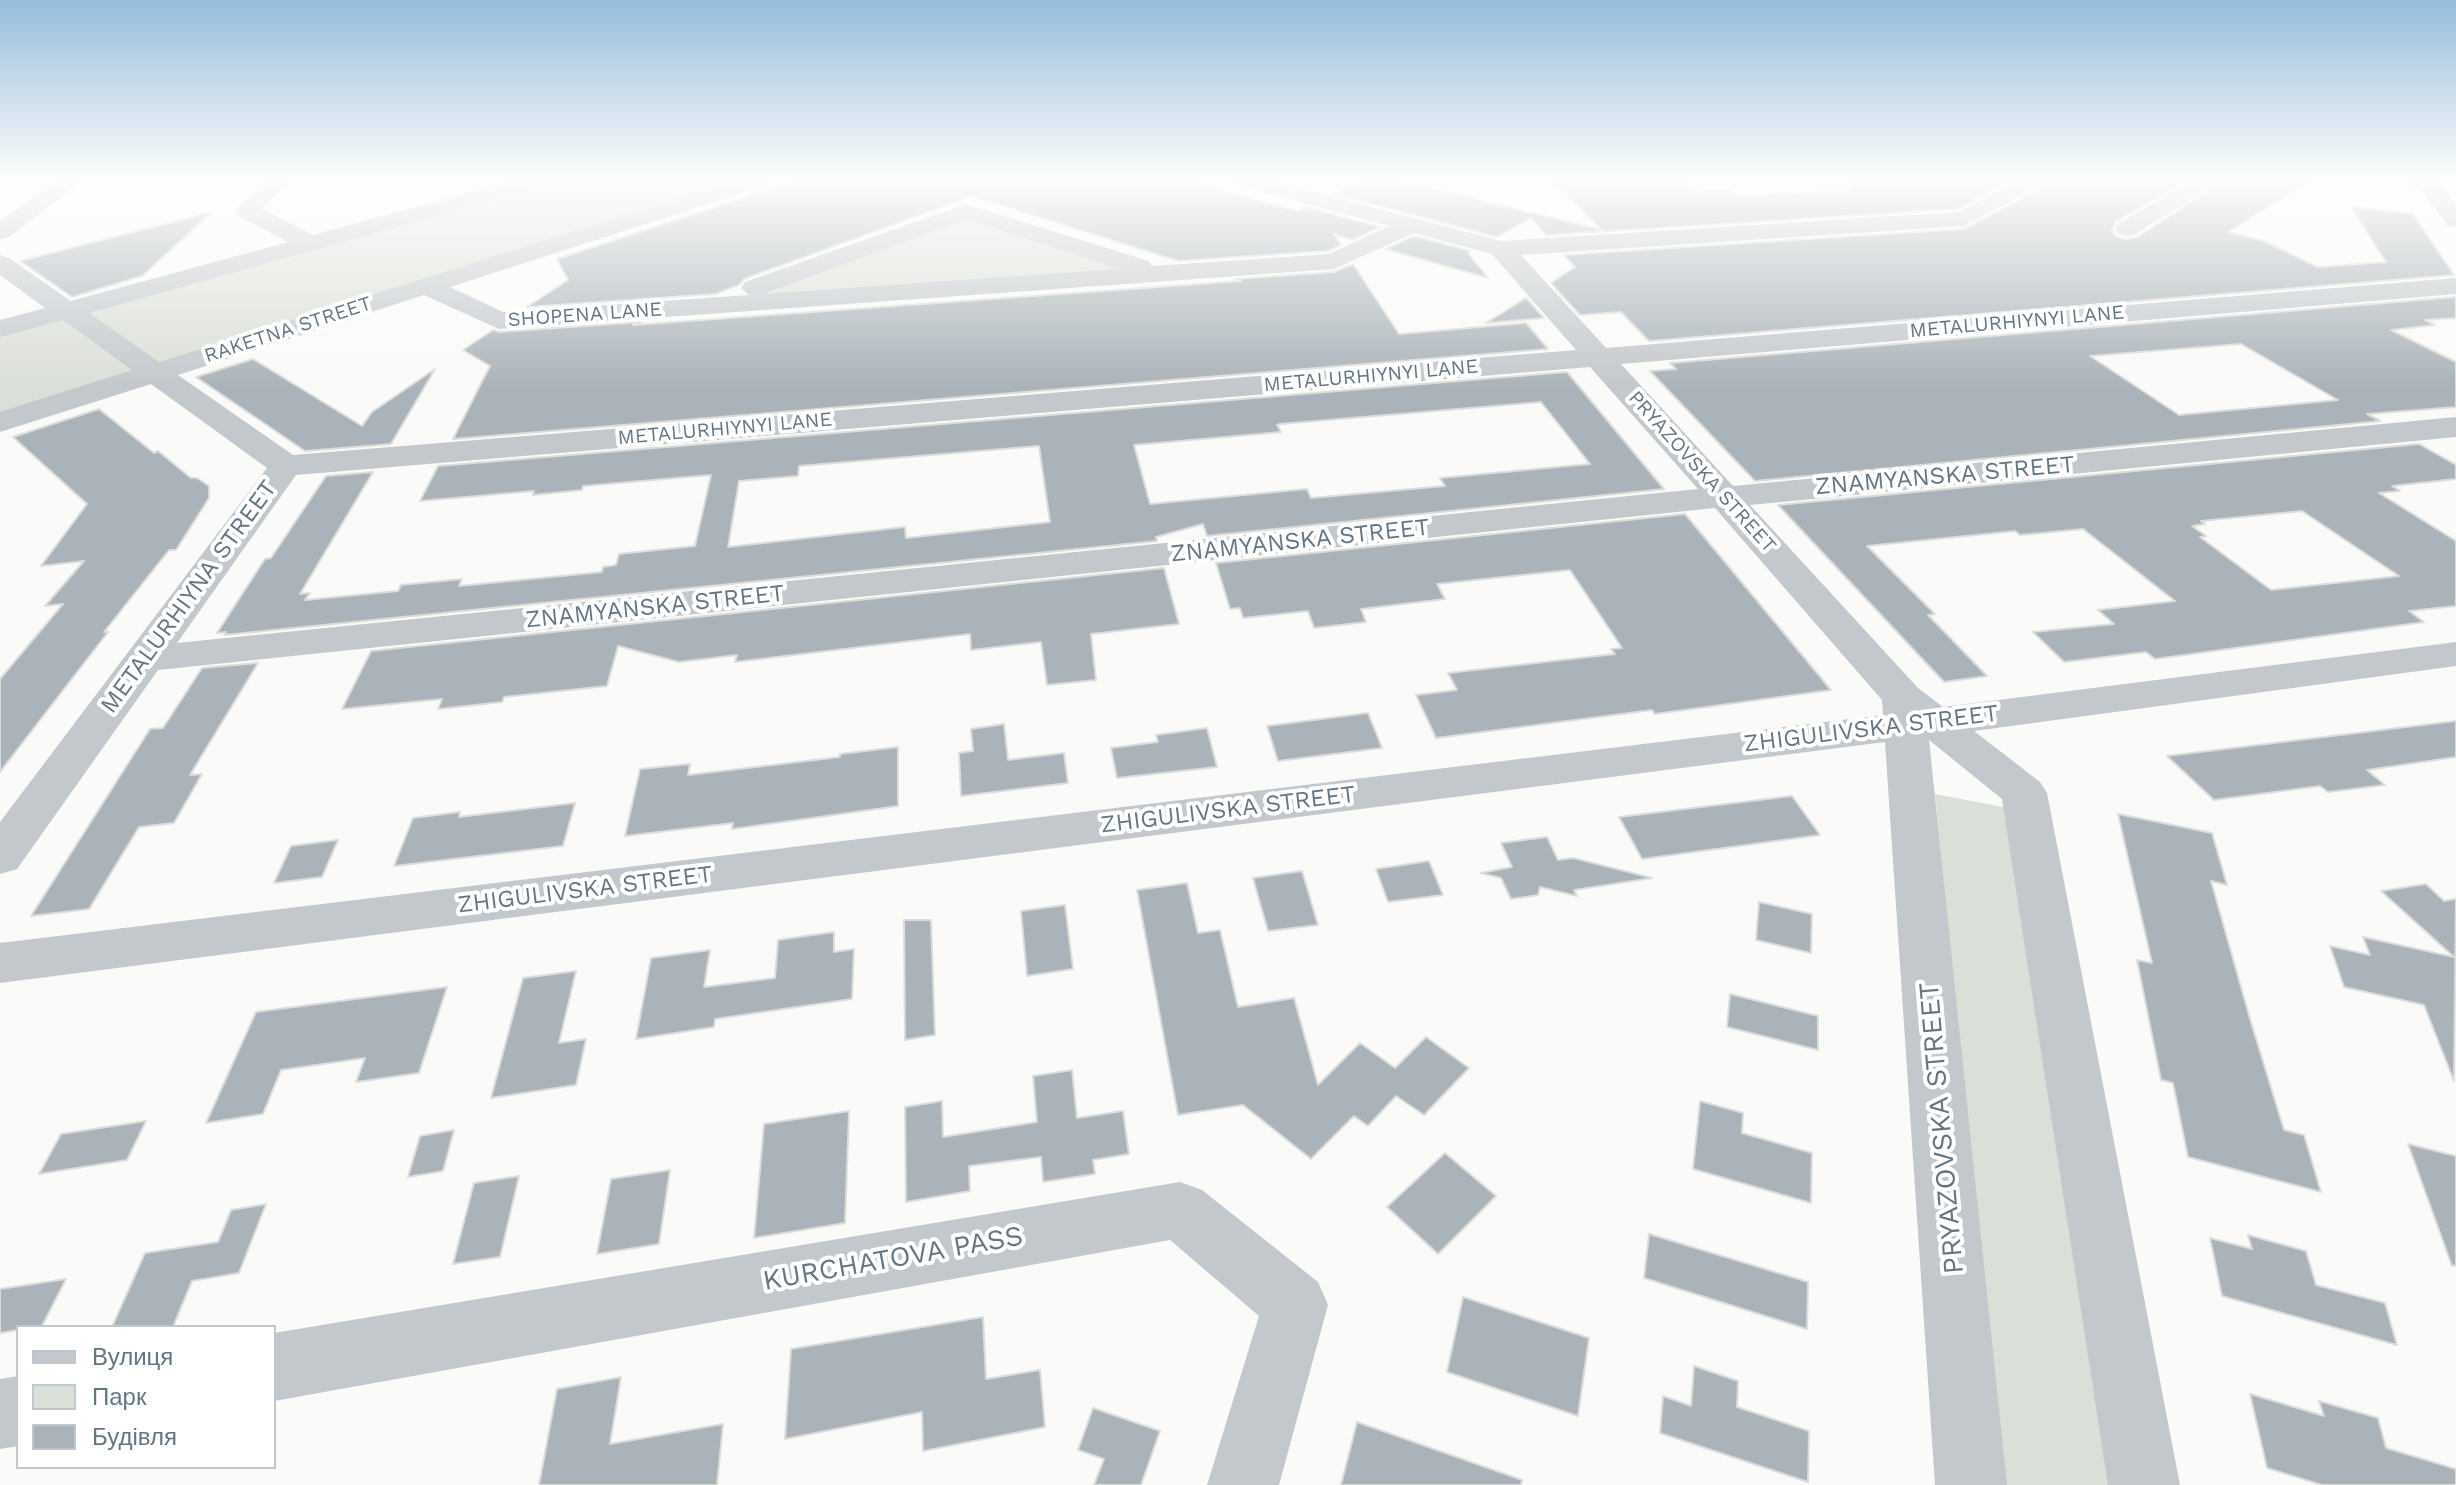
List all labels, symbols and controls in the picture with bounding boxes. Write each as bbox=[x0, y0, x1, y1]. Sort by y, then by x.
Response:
street label: RAKETNA STREET bbox=[201, 292, 375, 368]
street label: SHOPENA LANE bbox=[507, 298, 663, 332]
street label: METALURHIYNYI LANE bbox=[1909, 301, 2125, 343]
street label: METALURHIYNYI LANE bbox=[1263, 355, 1479, 397]
street label: PRYAZOVSKA STREET bbox=[1623, 386, 1781, 558]
street label: METALURHIYNYI LANE bbox=[617, 408, 833, 450]
street label: ZNAMYANSKA STREET bbox=[1814, 450, 2076, 502]
street label: METALURHIYNA STREET bbox=[95, 475, 283, 719]
street label: ZNAMYANSKA STREET bbox=[1169, 513, 1431, 569]
street label: ZNAMYANSKA STREET bbox=[524, 579, 786, 635]
street label: ZHIGULIVSKA STREET bbox=[1742, 699, 2000, 759]
street label: ZHIGULIVSKA STREET bbox=[1099, 780, 1357, 840]
street label: ZHIGULIVSKA STREET bbox=[456, 860, 714, 920]
street label: PRYAZOVSKA STREET bbox=[1912, 981, 1972, 1275]
street label: KURCHATOVA PASS bbox=[760, 1220, 1026, 1298]
legend bbox=[16, 1325, 276, 1469]
text: Вулиця bbox=[92, 1343, 173, 1371]
text: Парк bbox=[92, 1383, 146, 1411]
text: Будівля bbox=[92, 1423, 177, 1451]

